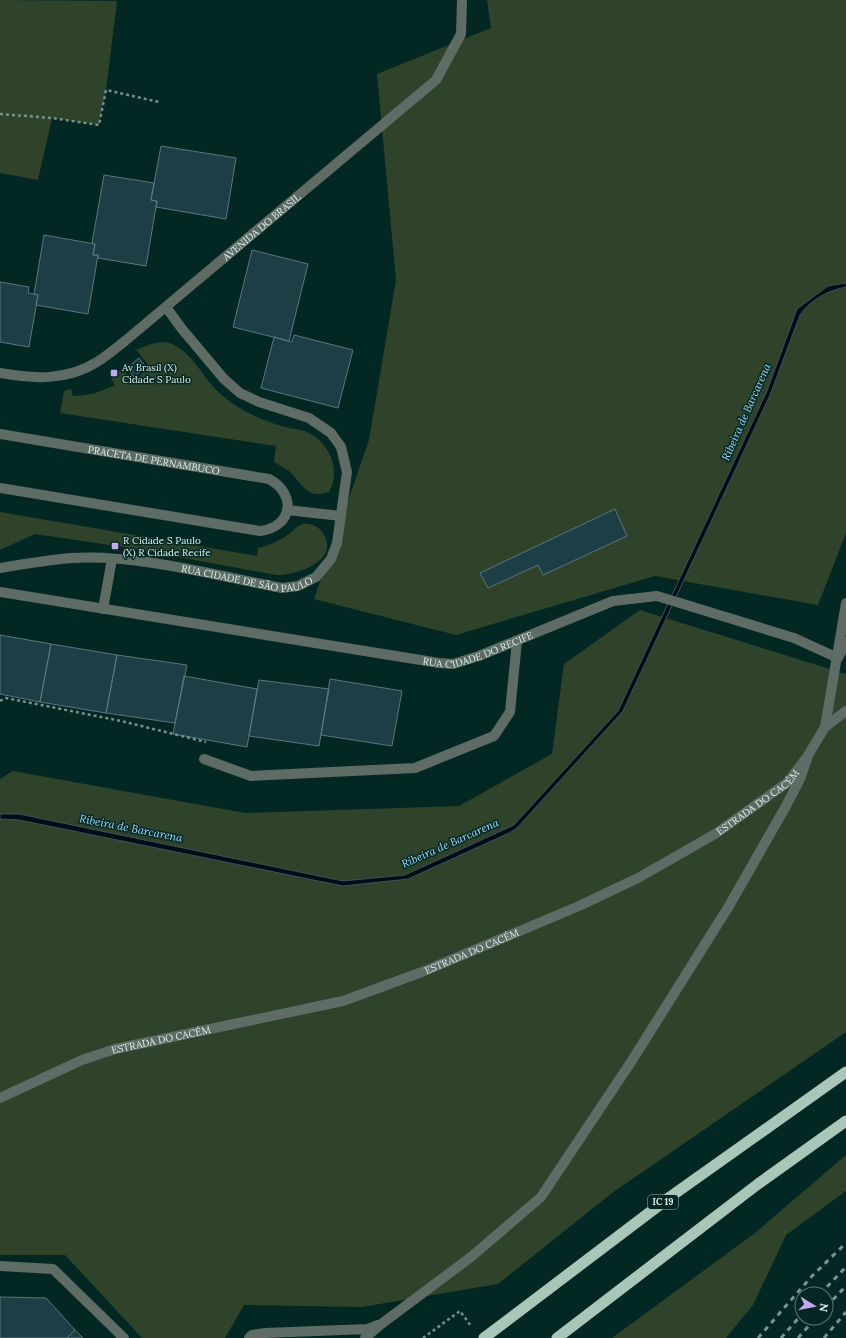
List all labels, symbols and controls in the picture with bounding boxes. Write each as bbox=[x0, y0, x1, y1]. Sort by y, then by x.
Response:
street label: AVENIDA DO BRASIL bbox=[219, 190, 303, 264]
water label: Ribeira de Barcarena bbox=[718, 360, 774, 463]
place label: Av Brasil (X) Cidade S Paulo bbox=[121, 361, 191, 386]
marker: Av Brasil (X) Cidade S Paulo bbox=[109, 368, 119, 378]
street label: PRACETA DE PERNAMBUCO bbox=[87, 443, 221, 478]
place label: R Cidade S Paulo (X) R Cidade Recife bbox=[123, 534, 211, 559]
marker: R Cidade S Paulo (X) R Cidade Recife bbox=[110, 541, 120, 551]
street label: RUA CIDADE DE SÃO PAULO bbox=[180, 562, 315, 595]
street label: RUA CIDADE DO RECIFE bbox=[422, 629, 535, 671]
street label: ESTRADA DO CACÉM bbox=[714, 767, 802, 838]
water label: Ribeira de Barcarena bbox=[78, 811, 185, 845]
water label: Ribeira de Barcarena bbox=[399, 815, 502, 871]
street label: ESTRADA DO CACÉM bbox=[423, 926, 521, 977]
street label: ESTRADA DO CACÉM bbox=[110, 1023, 212, 1057]
road number: IC 19 bbox=[648, 1195, 678, 1209]
north arrow bbox=[794, 1286, 834, 1326]
text: N bbox=[816, 1302, 831, 1314]

